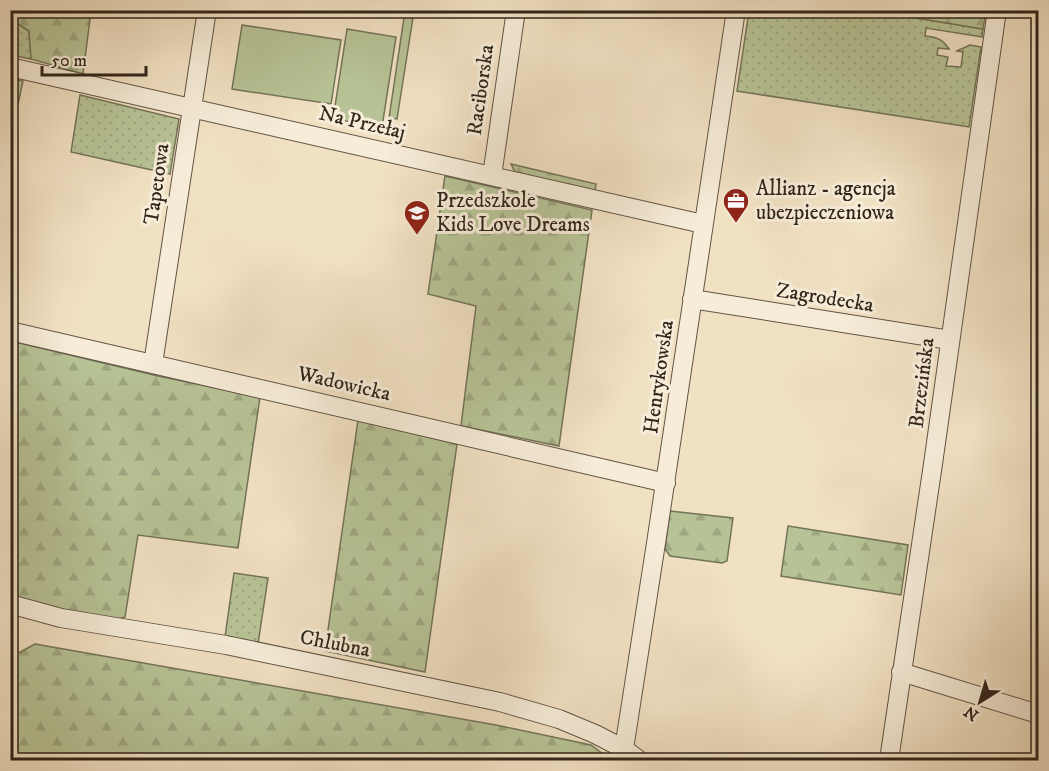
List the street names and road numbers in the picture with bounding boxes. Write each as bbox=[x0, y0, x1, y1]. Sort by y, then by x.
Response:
street label: Raciborska bbox=[462, 43, 500, 137]
street label: Na Przełaj bbox=[316, 100, 408, 146]
street label: Tapetowa bbox=[138, 142, 176, 226]
street label: Zagrodecka bbox=[774, 277, 876, 319]
street label: Henrykowska bbox=[638, 318, 680, 436]
street label: Brzezińska bbox=[904, 336, 940, 430]
street label: Wadowicka bbox=[294, 360, 393, 407]
street label: Chlubna bbox=[298, 624, 372, 664]

